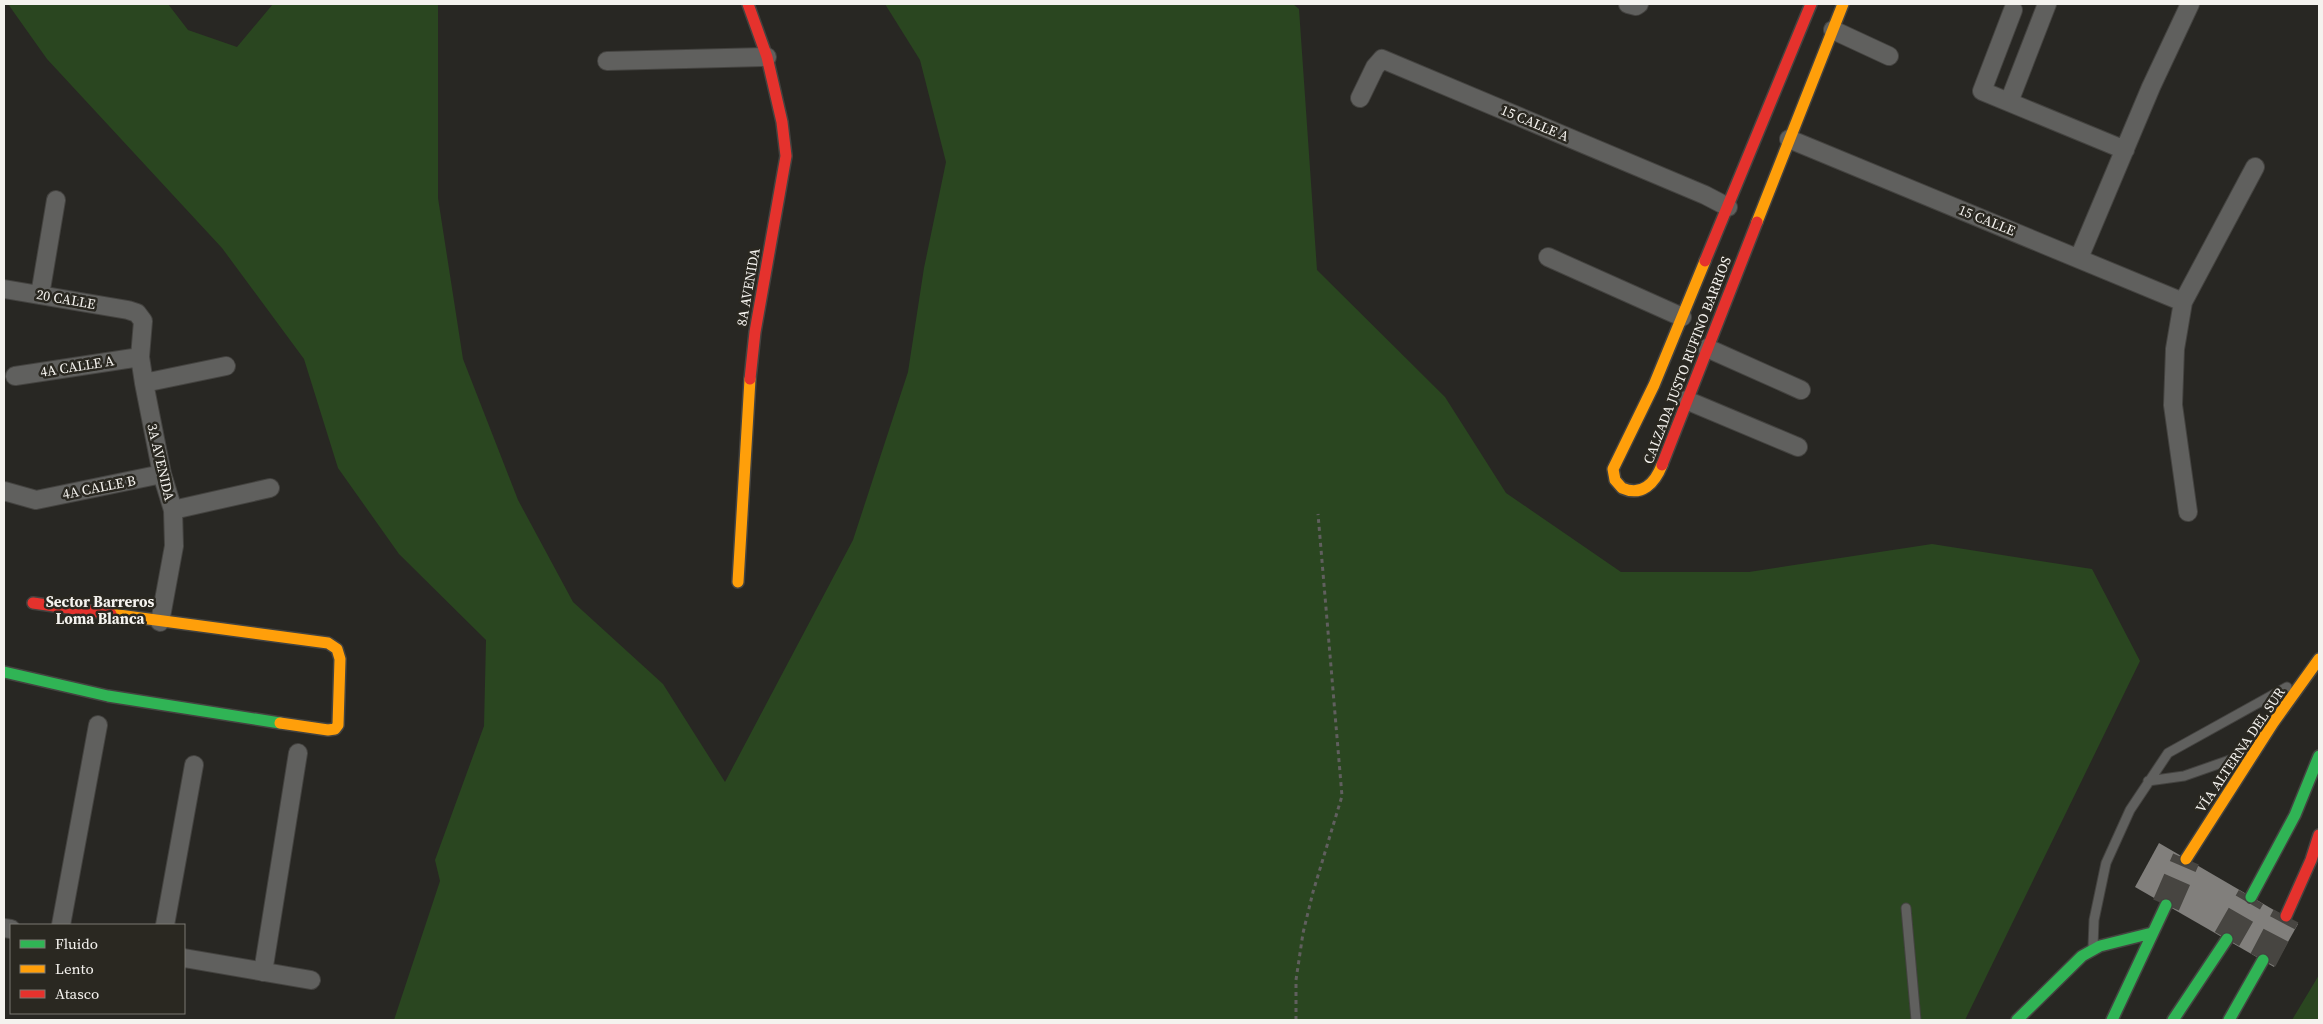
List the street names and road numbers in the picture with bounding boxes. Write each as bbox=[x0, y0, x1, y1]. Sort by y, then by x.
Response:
street label: 15 CALLE A bbox=[1498, 100, 1573, 147]
street label: 15 CALLE bbox=[1956, 200, 2018, 240]
street label: 8A AVENIDA bbox=[731, 246, 765, 328]
street label: CALZADA JUSTO RUFINO BARRIOS bbox=[1638, 253, 1736, 467]
street label: 20 CALLE bbox=[35, 284, 97, 314]
street label: 4A CALLE A bbox=[39, 350, 116, 382]
street label: 3A AVENIDA bbox=[142, 421, 180, 503]
street label: 4A CALLE B bbox=[61, 470, 138, 504]
street label: VÍA ALTERNA DEL SUR bbox=[2191, 683, 2289, 817]

